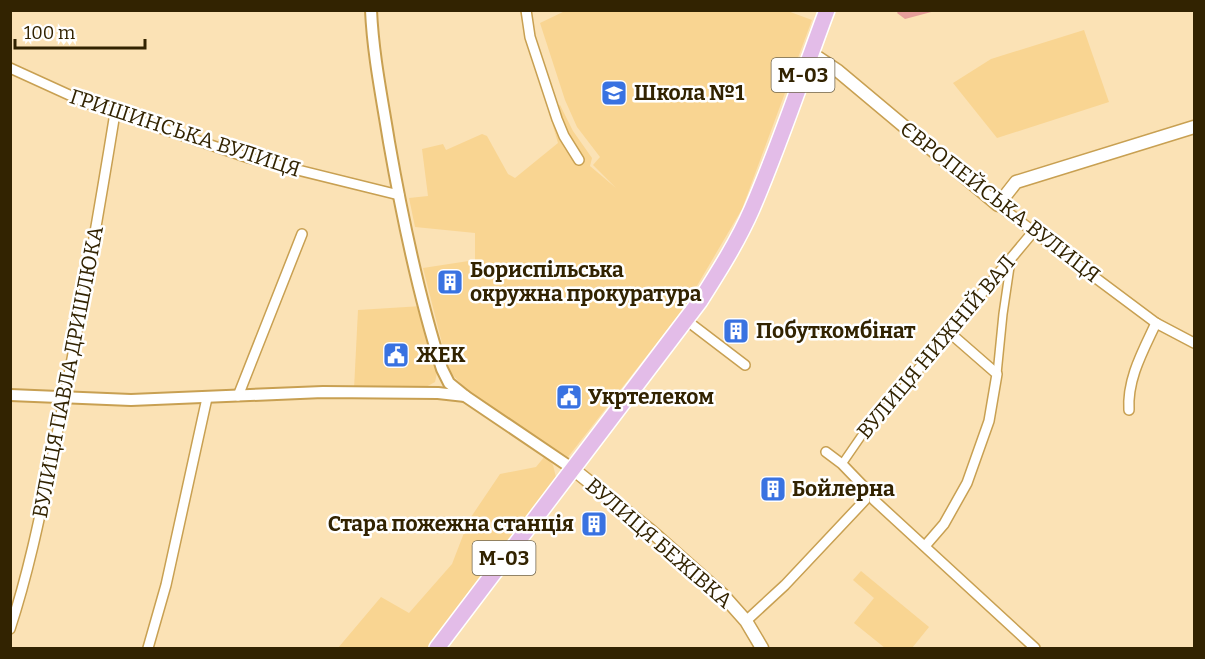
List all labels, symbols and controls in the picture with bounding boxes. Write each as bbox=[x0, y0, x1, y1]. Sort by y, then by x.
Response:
scale bar bbox=[15, 12, 146, 50]
text: 100 m bbox=[24, 22, 75, 44]
road number: М-03 bbox=[772, 58, 834, 92]
school or university icon: Школа №1 bbox=[599, 78, 629, 108]
place label: Школа №1 bbox=[634, 80, 744, 106]
street label: ГРИШИНСЬКА ВУЛИЦЯ bbox=[66, 83, 304, 183]
street label: ЄВРОПЕЙСЬКА ВУЛИЦЯ bbox=[895, 116, 1105, 288]
street label: ВУЛИЦЯ ПАВЛА ДРИШЛЮКА bbox=[27, 224, 109, 520]
street label: ВУЛИЦЯ НИЖНІЙ ВАЛ bbox=[851, 250, 1021, 444]
place label: Бориспільська окружна прокуратура bbox=[470, 257, 702, 307]
building icon: Бориспільська окружна прокуратура bbox=[435, 267, 465, 297]
building icon: Побуткомбінат bbox=[721, 316, 751, 346]
place label: Побуткомбінат bbox=[756, 318, 916, 344]
public building icon: ЖЕК bbox=[381, 340, 411, 370]
place label: ЖЕК bbox=[416, 342, 466, 368]
public building icon: Укртелеком bbox=[554, 382, 584, 412]
place label: Укртелеком bbox=[588, 384, 714, 410]
street label: ВУЛИЦЯ БЕЖІВКА bbox=[580, 472, 738, 614]
building icon: Бойлерна bbox=[758, 474, 788, 504]
place label: Бойлерна bbox=[792, 476, 895, 502]
building icon: Стара пожежна станція bbox=[579, 509, 609, 539]
place label: Стара пожежна станція bbox=[328, 511, 574, 537]
road number: М-03 bbox=[472, 541, 536, 575]

